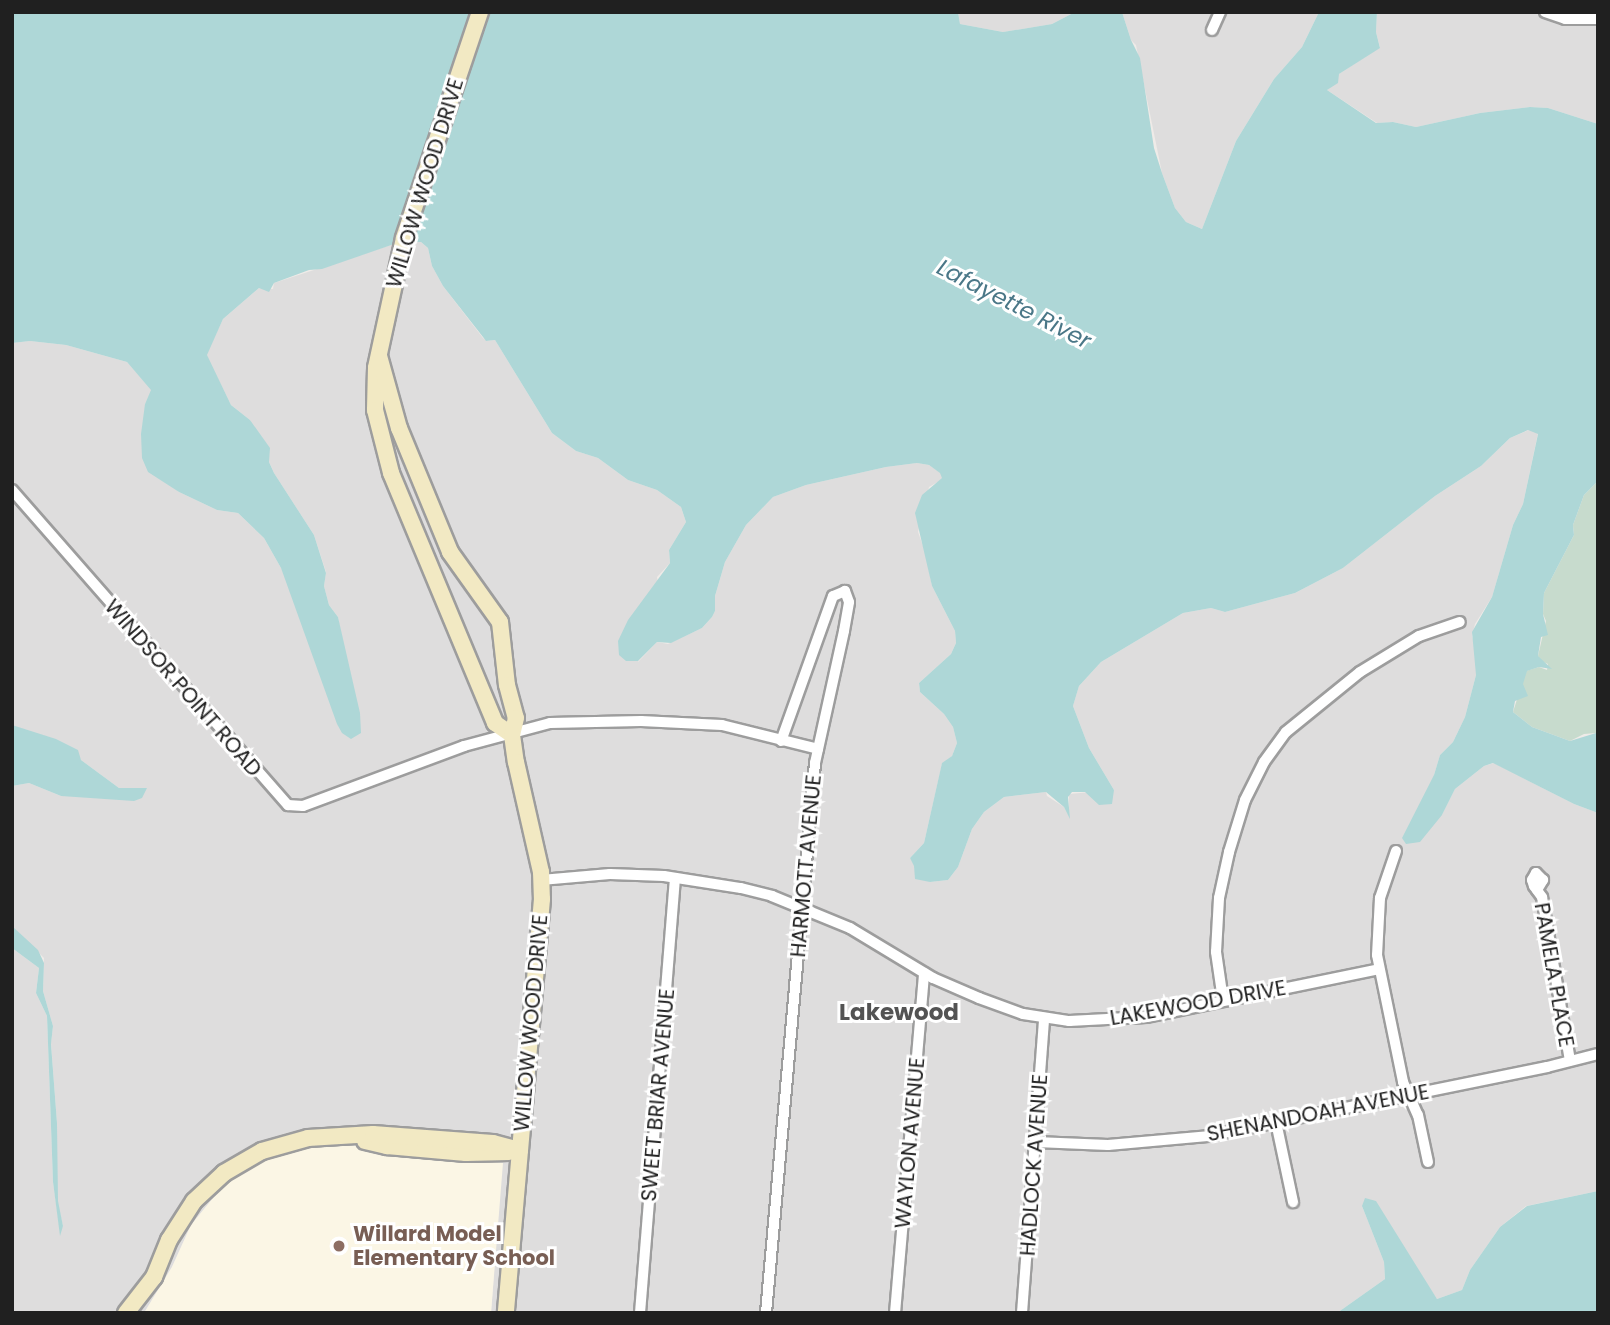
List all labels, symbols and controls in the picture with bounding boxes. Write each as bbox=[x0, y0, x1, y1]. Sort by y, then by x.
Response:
street label: WILLOW WOOD DRIVE bbox=[381, 75, 469, 291]
water label: Lafayette River bbox=[932, 253, 1096, 355]
street label: WINDSOR POINT ROAD bbox=[99, 594, 267, 782]
street label: HARMOTT AVENUE bbox=[785, 774, 827, 958]
street label: PAMELA PLACE bbox=[1529, 901, 1579, 1049]
street label: WILLOW WOOD DRIVE bbox=[509, 913, 553, 1133]
street label: LAKEWOOD DRIVE bbox=[1108, 975, 1288, 1031]
street label: SWEET BRIAR AVENUE bbox=[636, 988, 680, 1202]
district label: Lakewood bbox=[839, 998, 959, 1026]
street label: WAYLON AVENUE bbox=[890, 1056, 930, 1230]
street label: HADLOCK AVENUE bbox=[1015, 1073, 1053, 1257]
street label: SHENANDOAH AVENUE bbox=[1205, 1079, 1431, 1147]
place label: Willard Model Elementary School bbox=[353, 1221, 555, 1271]
marker: Willard Model Elementary School bbox=[331, 1238, 347, 1254]

